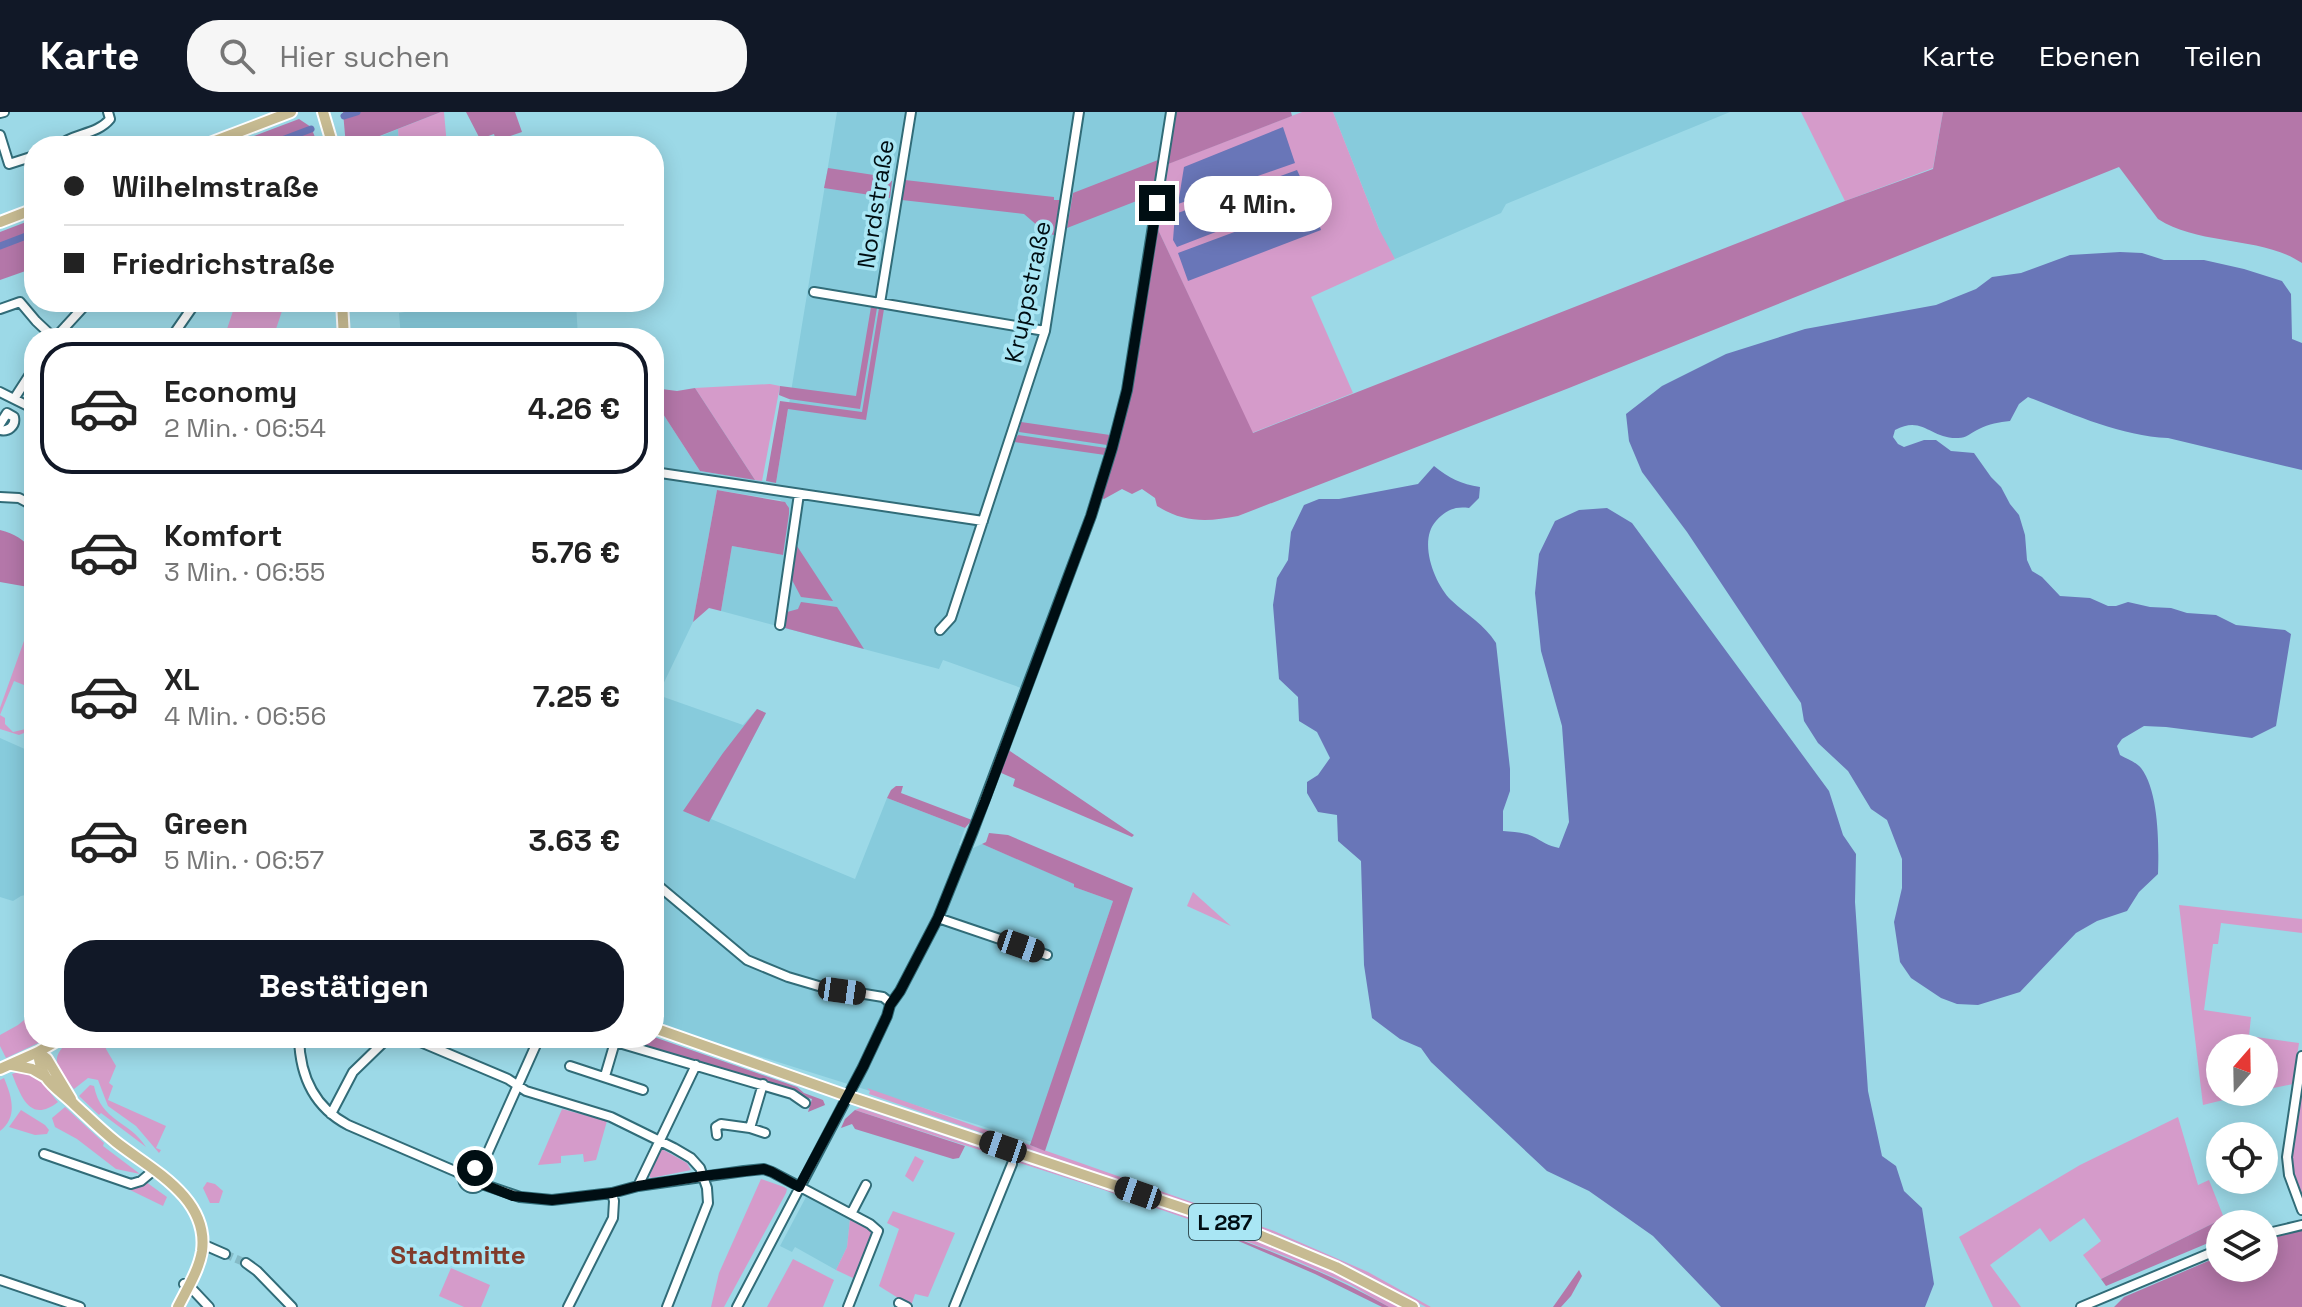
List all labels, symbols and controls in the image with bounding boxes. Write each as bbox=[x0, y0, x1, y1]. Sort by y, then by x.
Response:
search box bbox=[187, 20, 747, 92]
text: Karte bbox=[40, 32, 139, 80]
icon: search bbox=[215, 34, 259, 78]
text: Hier suchen bbox=[279, 37, 450, 76]
text: Karte bbox=[1922, 38, 1995, 74]
text: Ebenen bbox=[2039, 38, 2140, 74]
text: Teilen bbox=[2184, 38, 2262, 74]
street label: Nordstraße bbox=[850, 137, 901, 271]
text: Wilhelmstraße bbox=[112, 167, 319, 206]
callout: 4 Min. bbox=[1185, 175, 1333, 231]
route end bbox=[1139, 185, 1175, 221]
text: 4 Min. bbox=[1220, 187, 1296, 221]
street label: Kruppstraße bbox=[997, 218, 1058, 366]
text: Friedrichstraße bbox=[112, 244, 335, 283]
icon: car bbox=[68, 372, 140, 444]
text: Economy bbox=[164, 372, 297, 411]
text: 4.26 € bbox=[528, 389, 620, 428]
text: 2 Min. · 06:54 bbox=[164, 411, 326, 445]
icon: car bbox=[68, 516, 140, 588]
text: Komfort bbox=[164, 516, 282, 555]
text: 5.76 € bbox=[531, 533, 620, 572]
text: 3 Min. · 06:55 bbox=[164, 555, 325, 589]
icon: car bbox=[68, 660, 140, 732]
text: XL bbox=[164, 660, 200, 699]
text: 7.25 € bbox=[533, 677, 620, 716]
text: 4 Min. · 06:56 bbox=[164, 699, 326, 733]
icon: car bbox=[68, 804, 140, 876]
text: Green bbox=[164, 804, 248, 843]
text: 3.63 € bbox=[528, 821, 620, 860]
text: 5 Min. · 06:57 bbox=[164, 843, 324, 877]
car bbox=[994, 927, 1048, 965]
button: Bestätigen bbox=[64, 940, 624, 1032]
car bbox=[817, 976, 867, 1006]
north arrow bbox=[2206, 1034, 2278, 1106]
map controls bbox=[2206, 1034, 2278, 1282]
button: locate bbox=[2206, 1122, 2278, 1194]
car bbox=[976, 1128, 1030, 1166]
route start bbox=[457, 1150, 493, 1186]
car bbox=[1111, 1174, 1165, 1212]
road number: L 287 bbox=[1189, 1204, 1261, 1240]
button: layers bbox=[2206, 1210, 2278, 1282]
district label: Stadtmitte bbox=[390, 1238, 526, 1272]

